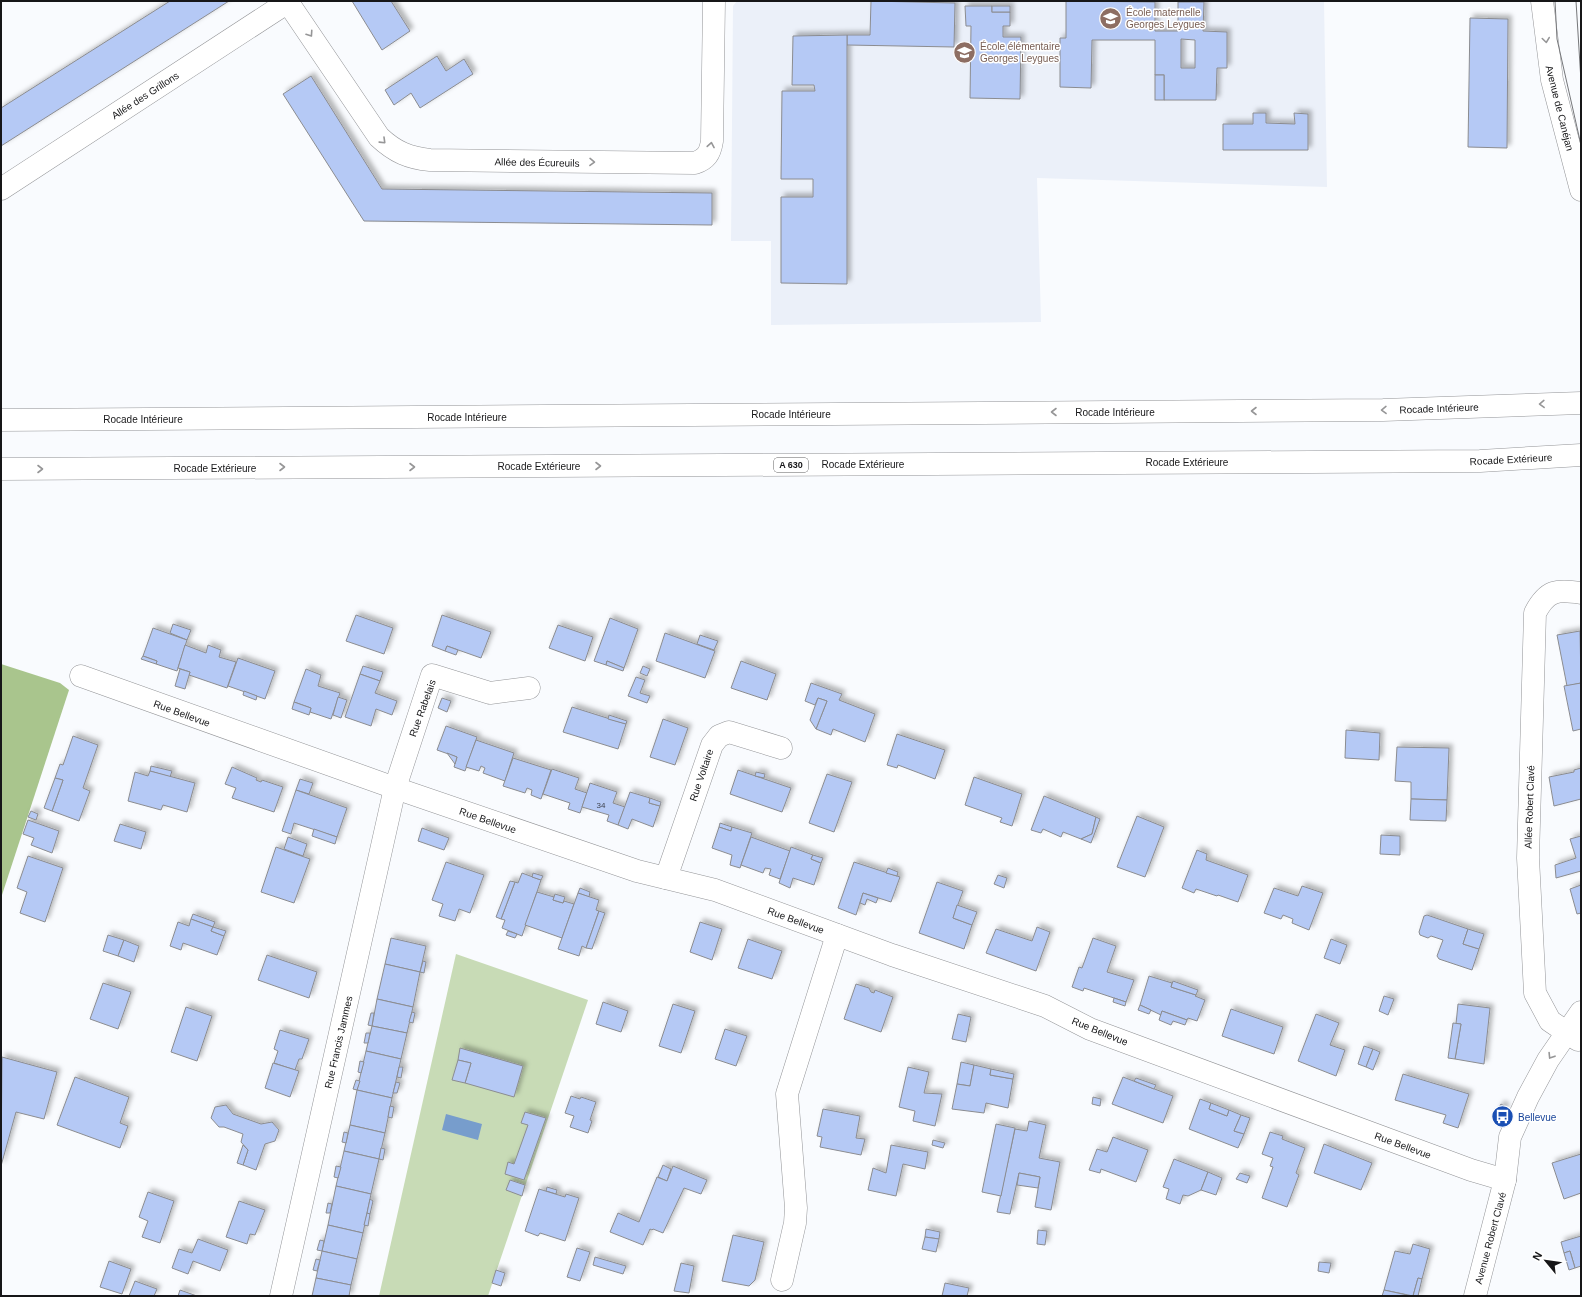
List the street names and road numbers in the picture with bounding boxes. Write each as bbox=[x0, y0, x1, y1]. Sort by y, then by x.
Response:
street label: Avenue de Canéjan bbox=[1544, 64, 1575, 152]
street label: Allée des Grillons bbox=[110, 70, 181, 121]
street label: Allée des Écureuils bbox=[494, 155, 580, 169]
street label: Rocade Intérieure bbox=[1399, 402, 1479, 415]
street label: Rocade Intérieure bbox=[1075, 407, 1155, 418]
street label: Rocade Intérieure bbox=[751, 409, 831, 420]
street label: Rocade Intérieure bbox=[427, 412, 507, 423]
street label: Rocade Intérieure bbox=[103, 414, 183, 425]
street label: Rocade Extérieure bbox=[1469, 452, 1553, 467]
street label: Rocade Extérieure bbox=[1146, 457, 1229, 468]
road number: A 630 bbox=[774, 458, 808, 472]
street label: Rocade Extérieure bbox=[822, 459, 905, 470]
street label: Rocade Extérieure bbox=[498, 461, 581, 472]
street label: Rocade Extérieure bbox=[174, 463, 257, 474]
street label: Rue Rabelais bbox=[407, 678, 438, 738]
street label: Rue Bellevue bbox=[152, 698, 212, 729]
street label: Rue Voltaire bbox=[687, 747, 716, 803]
street label: Allée Robert Clavé bbox=[1523, 765, 1536, 849]
street label: Rue Bellevue bbox=[458, 806, 518, 835]
street label: Rue Bellevue bbox=[766, 905, 826, 936]
street label: Rue Francis Jammes bbox=[323, 995, 354, 1089]
street label: Rue Bellevue bbox=[1070, 1015, 1130, 1048]
street label: Rue Bellevue bbox=[1373, 1130, 1433, 1161]
street label: Avenue Robert Clavé bbox=[1473, 1190, 1508, 1285]

